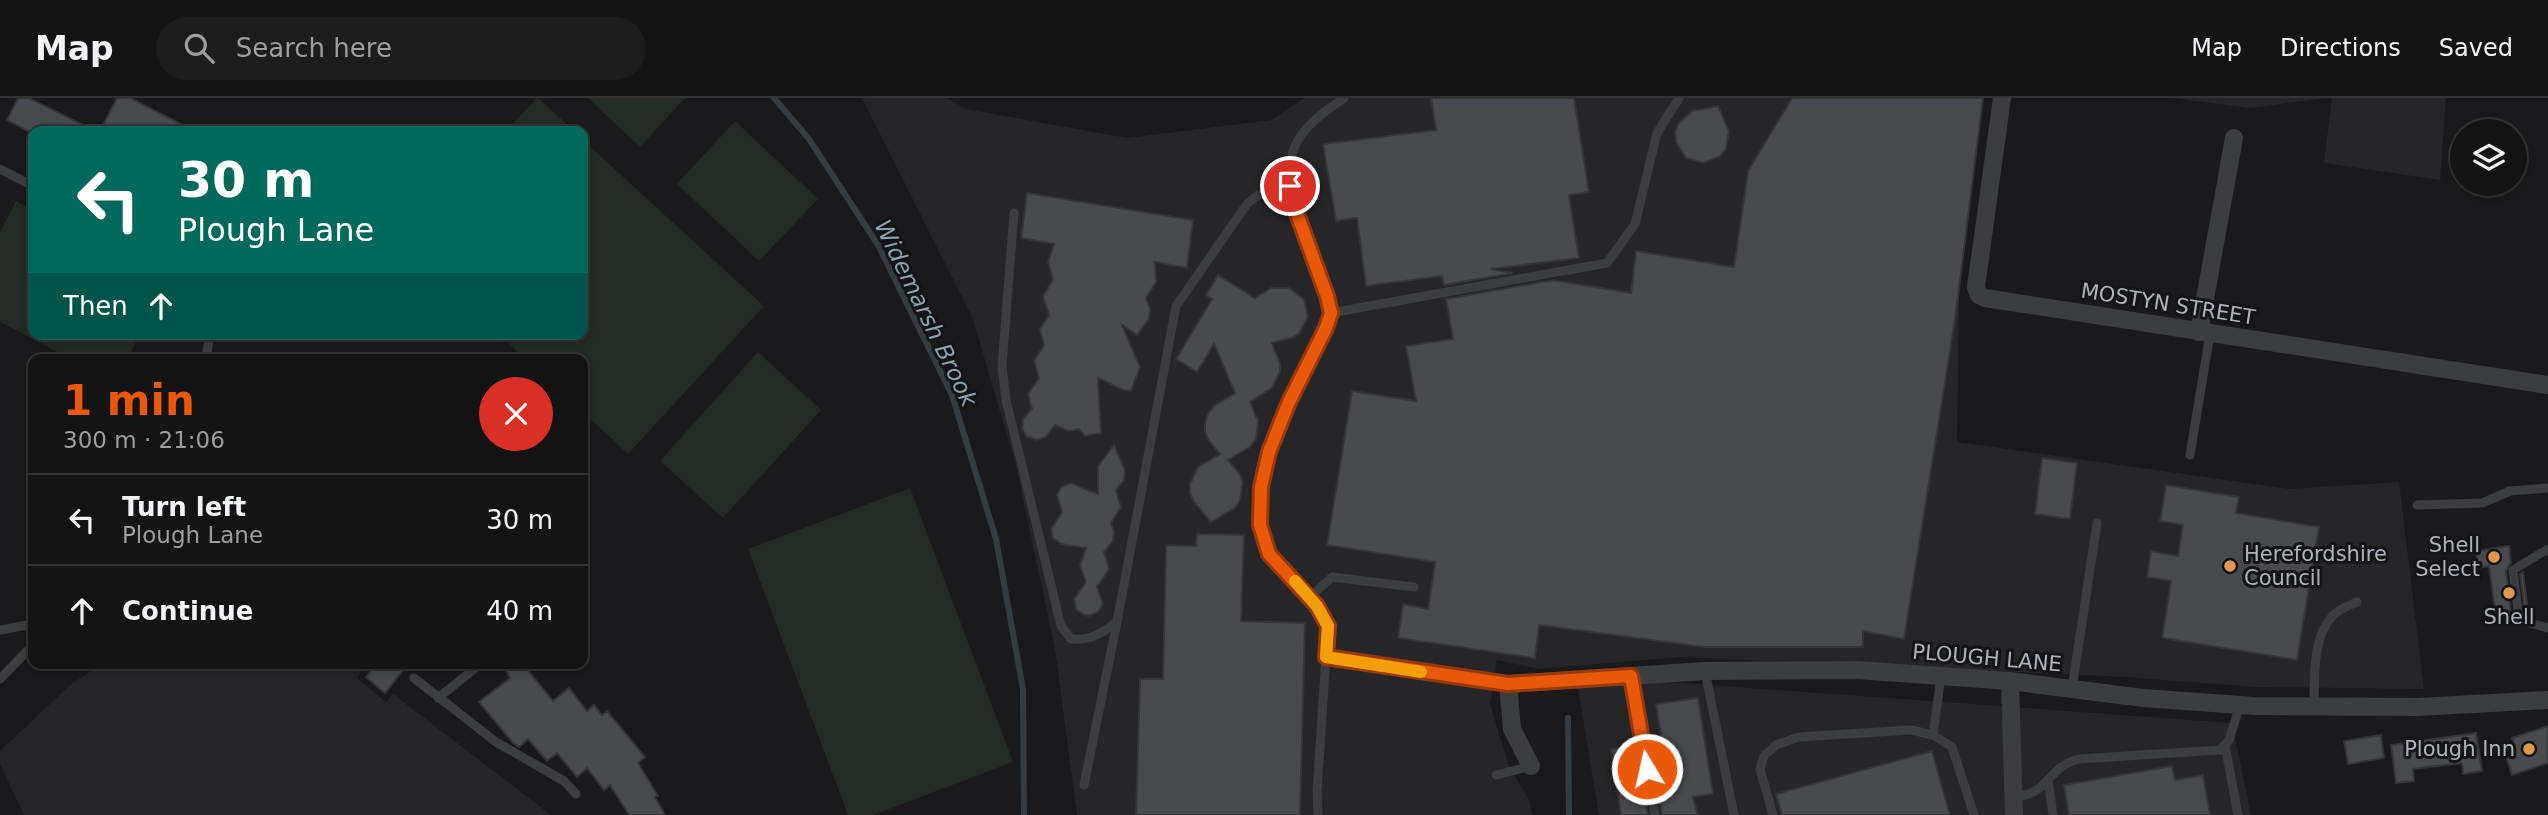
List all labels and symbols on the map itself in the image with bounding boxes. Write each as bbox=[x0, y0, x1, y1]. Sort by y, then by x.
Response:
pin bbox=[1260, 156, 1320, 216]
water label: Widemarsh Brook bbox=[870, 215, 983, 412]
street label: MOSTYN STREET bbox=[2079, 278, 2257, 330]
place label: Shell Select bbox=[2415, 533, 2480, 581]
place label: Herefordshire Council bbox=[2244, 542, 2387, 590]
marker: Shell Select bbox=[2486, 549, 2502, 565]
marker: Herefordshire Council bbox=[2222, 558, 2238, 574]
marker: Shell bbox=[2501, 585, 2517, 601]
place label: Shell bbox=[2483, 605, 2535, 629]
street label: PLOUGH LANE bbox=[1911, 640, 2063, 676]
position arrow bbox=[1610, 732, 1684, 806]
place label: Plough Inn bbox=[2404, 737, 2515, 761]
marker: Plough Inn bbox=[2521, 741, 2537, 757]

